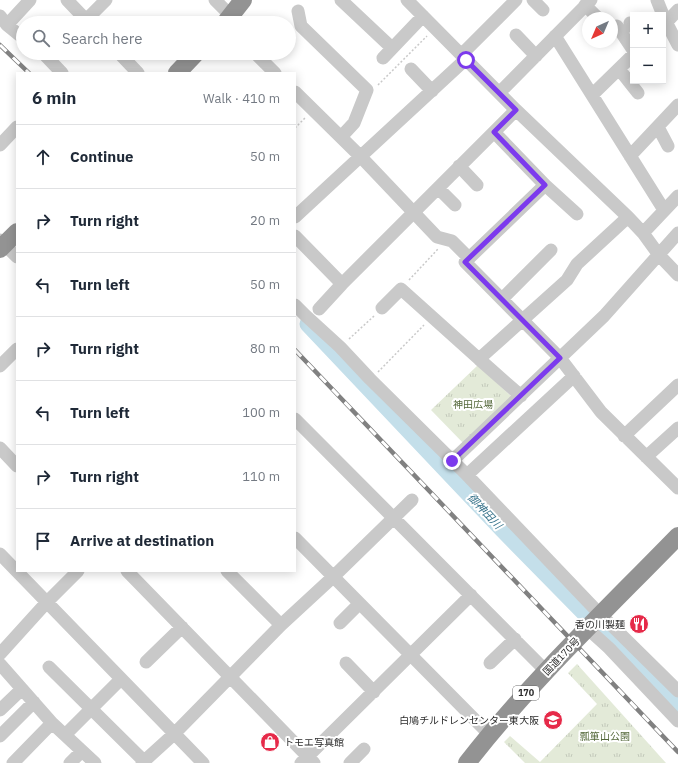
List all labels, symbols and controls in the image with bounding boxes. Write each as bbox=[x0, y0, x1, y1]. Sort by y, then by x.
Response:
north arrow bbox=[582, 12, 618, 48]
map controls bbox=[630, 12, 666, 84]
button: + bbox=[630, 12, 666, 48]
search box bbox=[16, 16, 296, 60]
icon: search bbox=[30, 27, 52, 49]
text: Search here bbox=[62, 29, 142, 48]
button: − bbox=[630, 48, 666, 84]
route start bbox=[457, 51, 475, 69]
text: 6 min bbox=[32, 87, 76, 109]
text: Walk · 410 m bbox=[203, 90, 280, 107]
icon: ahead bbox=[32, 146, 54, 168]
text: Continue bbox=[70, 147, 134, 166]
text: 50 m bbox=[250, 148, 280, 165]
icon: right bbox=[32, 210, 54, 232]
text: Turn right bbox=[70, 211, 139, 230]
text: 20 m bbox=[250, 212, 280, 229]
icon: left bbox=[32, 274, 54, 296]
text: Turn left bbox=[70, 275, 130, 294]
text: 50 m bbox=[250, 276, 280, 293]
icon: right bbox=[32, 338, 54, 360]
text: Turn right bbox=[70, 339, 139, 358]
text: 80 m bbox=[250, 340, 280, 357]
park label: 神田広場 bbox=[453, 398, 493, 411]
icon: left bbox=[32, 402, 54, 424]
text: Turn left bbox=[70, 403, 130, 422]
text: 100 m bbox=[242, 404, 280, 421]
route end bbox=[443, 452, 461, 470]
icon: right bbox=[32, 466, 54, 488]
text: Turn right bbox=[70, 467, 139, 486]
text: 110 m bbox=[242, 468, 280, 485]
water label: 御神田川 bbox=[465, 490, 506, 533]
icon: arrive bbox=[32, 530, 54, 552]
text: Arrive at destination bbox=[70, 531, 214, 550]
restaurant icon: 香の川製麺 bbox=[628, 613, 650, 635]
place label: 香の川製麺 bbox=[575, 618, 625, 631]
street label: 国道170号 bbox=[540, 635, 583, 678]
road number: 170 bbox=[513, 686, 539, 700]
school or university icon: 白鳩チルドレンセンター東大阪 bbox=[542, 709, 564, 731]
place label: 白鳩チルドレンセンター東大阪 bbox=[399, 714, 539, 727]
park label: 瓢箪山公園 bbox=[580, 730, 630, 743]
shop icon: トモエ写真館 bbox=[259, 731, 281, 753]
place label: トモエ写真館 bbox=[284, 736, 344, 749]

